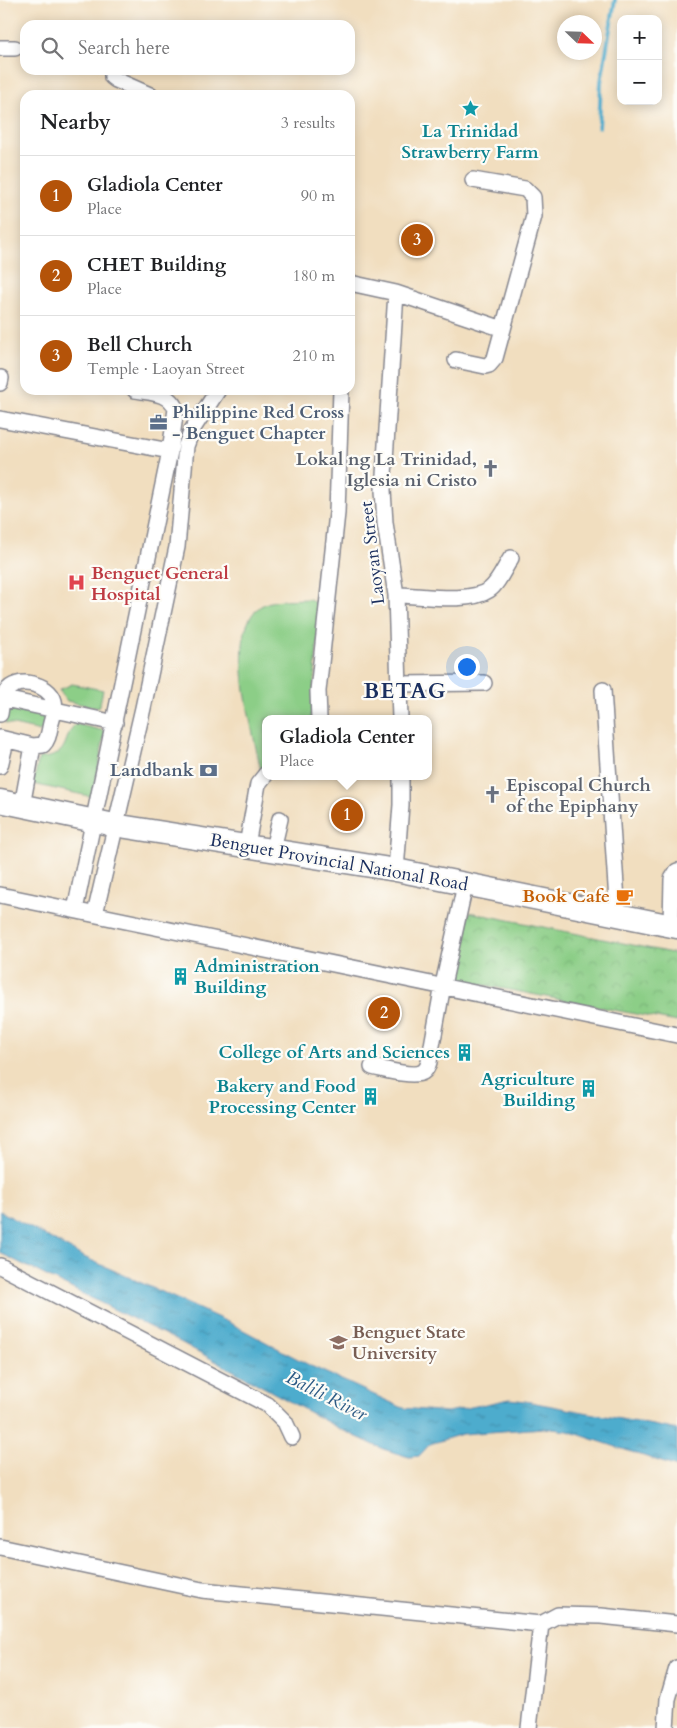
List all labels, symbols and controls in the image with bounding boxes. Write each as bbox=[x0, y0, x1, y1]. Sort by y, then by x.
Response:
north arrow bbox=[557, 15, 602, 60]
map controls bbox=[617, 15, 662, 105]
button: + bbox=[617, 15, 662, 60]
search box bbox=[20, 20, 355, 75]
icon: search bbox=[38, 34, 66, 62]
text: Search here bbox=[78, 35, 170, 61]
button: − bbox=[617, 60, 662, 105]
place icon: La Trinidad Strawberry Farm bbox=[460, 98, 480, 118]
text: Nearby bbox=[40, 108, 111, 137]
text: 3 results bbox=[281, 112, 335, 134]
place label: La Trinidad Strawberry Farm bbox=[402, 119, 539, 165]
text: Gladiola Center bbox=[87, 172, 223, 198]
text: 1 bbox=[52, 185, 60, 207]
text: 90 m bbox=[301, 185, 335, 207]
text: Place bbox=[87, 198, 122, 220]
pin: 3 bbox=[401, 221, 433, 259]
text: CHET Building bbox=[87, 252, 226, 278]
text: 2 bbox=[52, 265, 60, 287]
text: 180 m bbox=[293, 265, 335, 287]
text: Place bbox=[87, 278, 122, 300]
text: Bell Church bbox=[87, 332, 192, 358]
text: 3 bbox=[52, 345, 60, 367]
text: 210 m bbox=[293, 345, 335, 367]
text: Temple · Laoyan Street bbox=[87, 358, 245, 380]
place label: Philippine Red Cross - Benguet Chapter bbox=[172, 400, 344, 446]
office icon: Philippine Red Cross - Benguet Chapter bbox=[148, 412, 168, 432]
place label: Lokal ng La Trinidad, Iglesia ni Cristo bbox=[296, 447, 477, 493]
church icon: Lokal ng La Trinidad, Iglesia ni Cristo bbox=[481, 459, 501, 479]
street label: Laoyan Street bbox=[354, 499, 391, 606]
place label: Benguet General Hospital bbox=[91, 561, 229, 607]
hospital icon: Benguet General Hospital bbox=[67, 573, 87, 593]
your location bbox=[454, 654, 480, 680]
district label: BETAG bbox=[363, 676, 447, 706]
popup bbox=[262, 715, 432, 780]
text: Gladiola Center bbox=[279, 724, 415, 750]
text: Place bbox=[279, 750, 314, 772]
place label: Landbank bbox=[110, 758, 195, 783]
bank icon: Landbank bbox=[198, 760, 218, 780]
place label: Episcopal Church of the Epiphany bbox=[506, 773, 651, 819]
church icon: Episcopal Church of the Epiphany bbox=[482, 785, 502, 805]
pin: 1 bbox=[331, 796, 363, 834]
street label: Benguet Provincial National Road bbox=[208, 827, 470, 898]
place label: Book Cafe bbox=[522, 884, 610, 909]
cafe icon: Book Cafe bbox=[614, 886, 634, 906]
place label: Administration Building bbox=[194, 954, 320, 1000]
building icon: Administration Building bbox=[170, 966, 190, 986]
pin: 2 bbox=[368, 994, 400, 1032]
place label: College of Arts and Sciences bbox=[219, 1040, 450, 1065]
building icon: College of Arts and Sciences bbox=[454, 1042, 474, 1062]
place label: Agriculture Building bbox=[481, 1067, 575, 1113]
place label: Bakery and Food Processing Center bbox=[209, 1074, 357, 1120]
building icon: Agriculture Building bbox=[579, 1079, 599, 1099]
building icon: Bakery and Food Processing Center bbox=[360, 1086, 380, 1106]
place label: Benguet State University bbox=[352, 1320, 466, 1366]
school or university icon: Benguet State University bbox=[328, 1332, 348, 1352]
water label: Balili River bbox=[282, 1364, 372, 1428]

